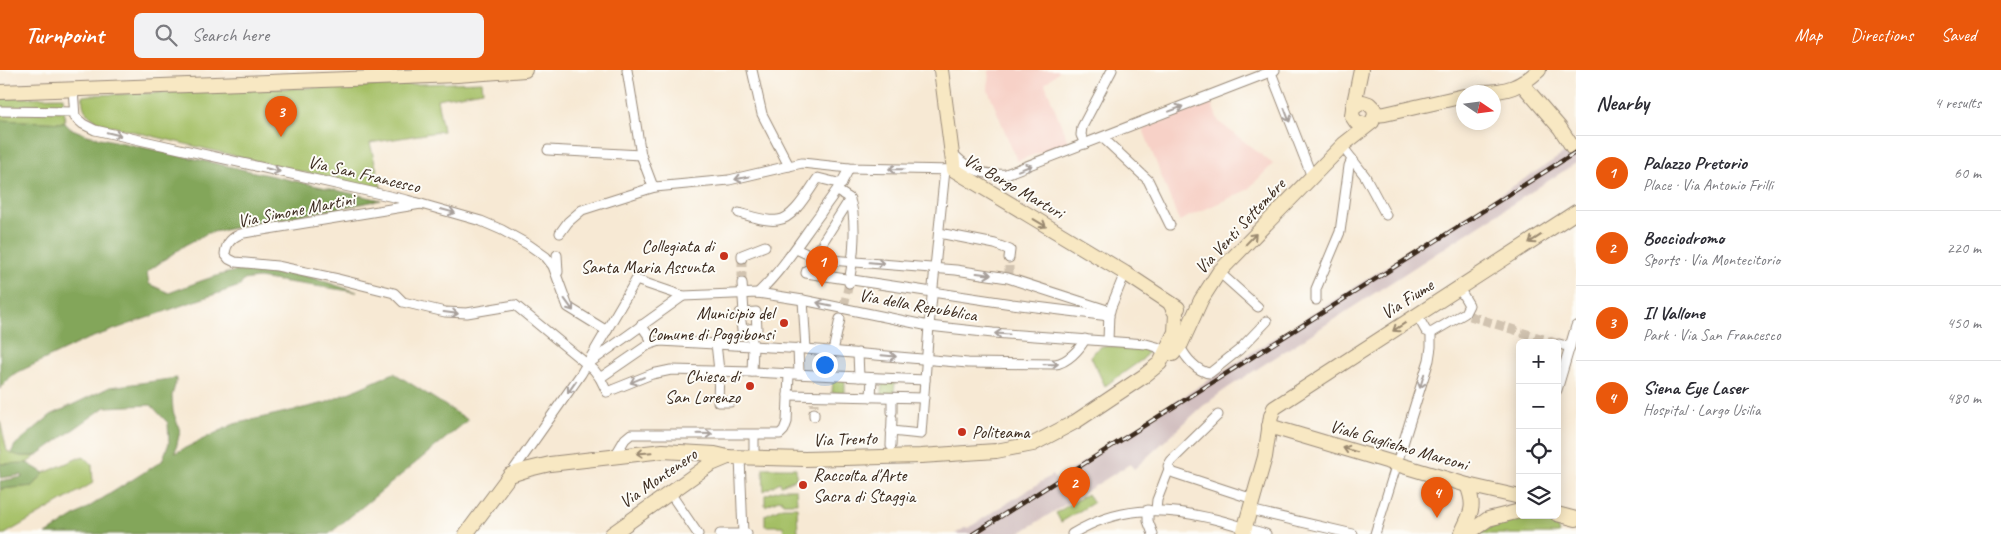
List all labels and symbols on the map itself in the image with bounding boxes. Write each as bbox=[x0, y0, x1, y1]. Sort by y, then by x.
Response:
north arrow bbox=[1456, 85, 1501, 130]
pin: 3 bbox=[265, 96, 297, 137]
one-way arrow bbox=[1169, 103, 1184, 112]
one-way arrow bbox=[1284, 108, 1293, 123]
one-way arrow bbox=[106, 130, 122, 140]
street label: Via Borgo Marturi bbox=[960, 148, 1070, 225]
street label: Via San Francesco bbox=[306, 150, 424, 198]
one-way arrow bbox=[1017, 163, 1032, 172]
one-way arrow bbox=[888, 164, 904, 174]
one-way arrow bbox=[264, 166, 280, 175]
one-way arrow bbox=[734, 173, 750, 183]
street label: Via Venti Settembre bbox=[1190, 173, 1291, 278]
street label: Via Simone Martini bbox=[236, 187, 359, 232]
one-way arrow bbox=[440, 206, 456, 216]
one-way arrow bbox=[1032, 218, 1047, 228]
one-way arrow bbox=[1245, 233, 1257, 245]
one-way arrow bbox=[1528, 233, 1542, 244]
place label: Collegiata di Santa Maria Assunta bbox=[580, 235, 717, 278]
pin: 1 bbox=[806, 246, 838, 287]
marker: Collegiata di Santa Maria Assunta bbox=[718, 250, 730, 262]
one-way arrow bbox=[869, 259, 885, 268]
one-way arrow bbox=[975, 269, 991, 279]
street label: Via Fiume bbox=[1377, 273, 1438, 324]
street label: Via della Repubblica bbox=[857, 284, 980, 327]
one-way arrow bbox=[563, 298, 574, 311]
one-way arrow bbox=[817, 299, 833, 309]
place label: Municipio del Comune di Poggibonsi bbox=[647, 302, 777, 345]
one-way arrow bbox=[442, 308, 458, 318]
marker: Municipio del Comune di Poggibonsi bbox=[778, 317, 790, 329]
one-way arrow bbox=[1392, 322, 1406, 332]
one-way arrow bbox=[994, 329, 1010, 338]
one-way arrow bbox=[880, 351, 896, 360]
your location bbox=[812, 352, 838, 378]
one-way arrow bbox=[1042, 359, 1059, 369]
place label: Chiesa di San Lorenzo bbox=[665, 365, 743, 408]
one-way arrow bbox=[1417, 372, 1427, 388]
one-way arrow bbox=[630, 376, 645, 385]
one-way arrow bbox=[567, 380, 577, 394]
marker: Chiesa di San Lorenzo bbox=[744, 380, 756, 392]
street label: Viale Guglielmo Marconi bbox=[1327, 415, 1473, 476]
place label: Politeama bbox=[972, 421, 1031, 443]
marker: Politeama bbox=[956, 426, 968, 438]
street label: Via Trento bbox=[813, 427, 879, 451]
one-way arrow bbox=[697, 429, 713, 438]
street label: Via Montenero bbox=[615, 442, 702, 513]
one-way arrow bbox=[1343, 445, 1359, 455]
one-way arrow bbox=[637, 448, 653, 458]
place label: Raccolta d'Arte Sacra di Staggia bbox=[813, 464, 917, 507]
pin: 2 bbox=[1058, 467, 1090, 508]
pin: 4 bbox=[1421, 477, 1453, 518]
marker: Raccolta d'Arte Sacra di Staggia bbox=[797, 479, 809, 491]

